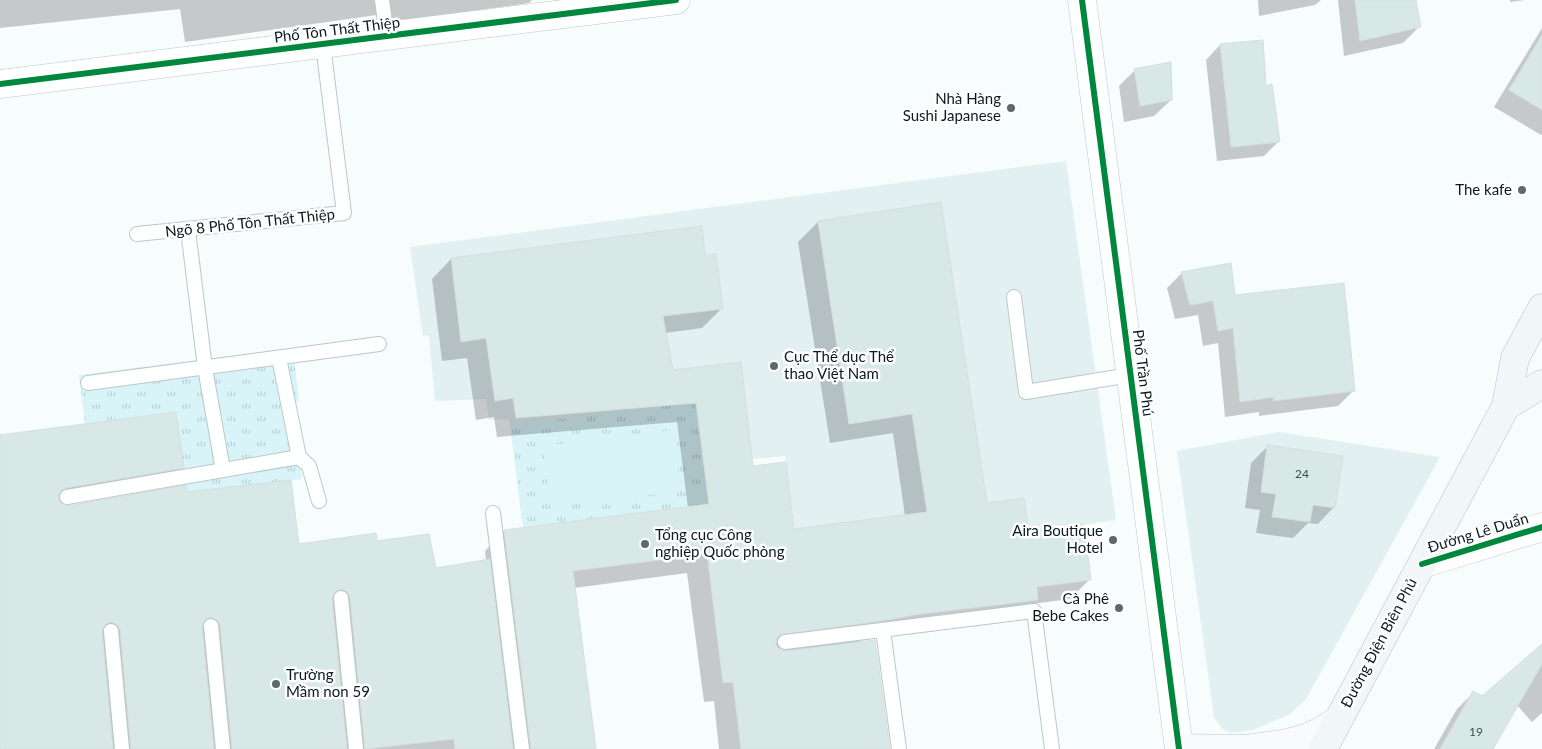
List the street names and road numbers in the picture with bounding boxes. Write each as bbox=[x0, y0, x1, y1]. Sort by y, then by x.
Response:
street label: Phố Tôn Thất Thiệp bbox=[273, 12, 401, 46]
street label: Ngõ 8 Phố Tôn Thất Thiệp bbox=[164, 204, 336, 240]
street label: Phố Trần Phú bbox=[1130, 329, 1158, 417]
street label: Đường Lê Duẩn bbox=[1425, 508, 1530, 556]
street label: Đường Điện Biên Phủ bbox=[1336, 575, 1420, 710]

